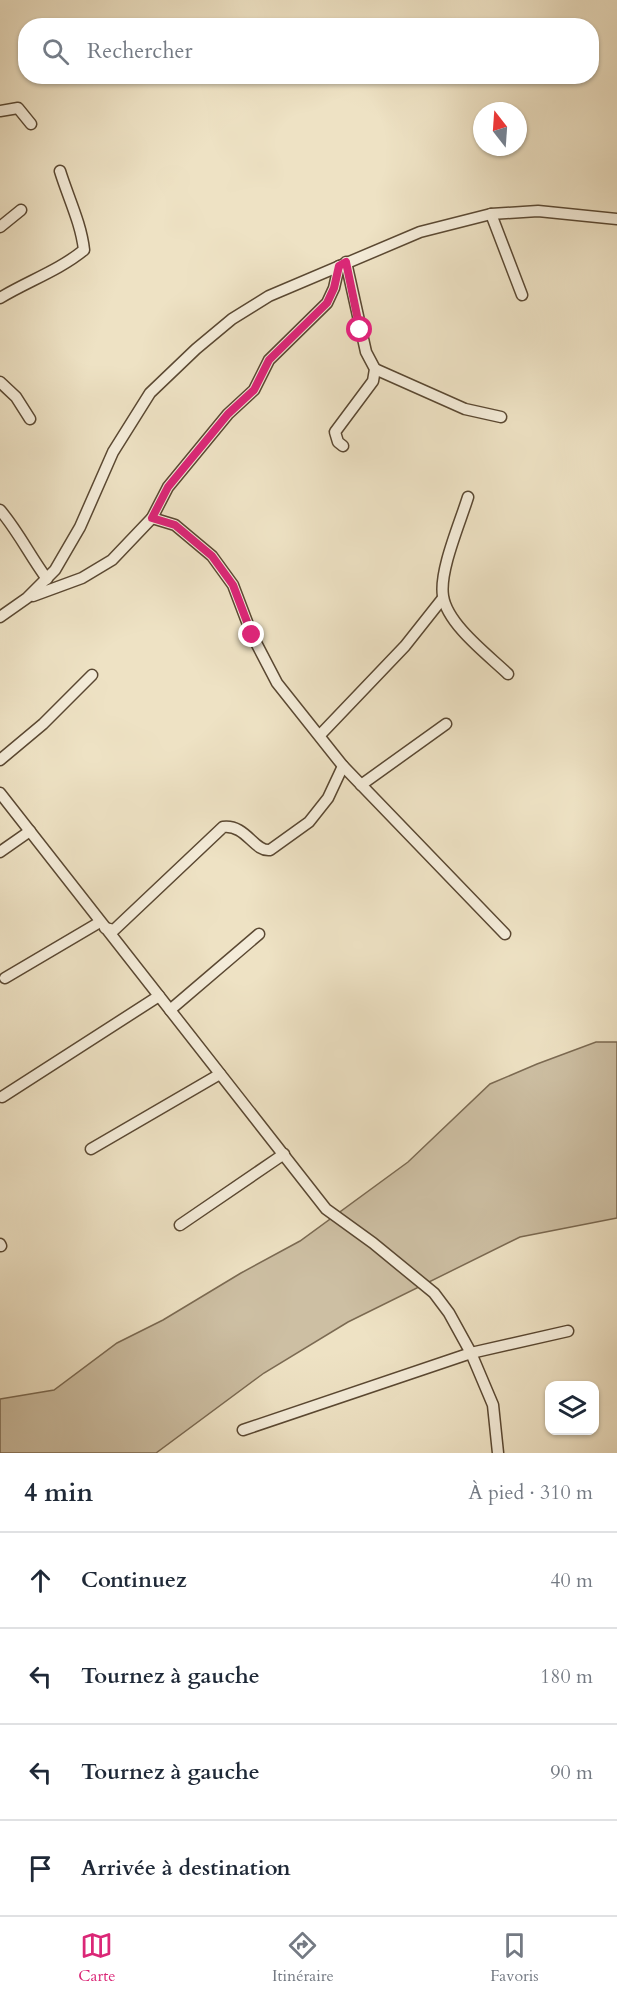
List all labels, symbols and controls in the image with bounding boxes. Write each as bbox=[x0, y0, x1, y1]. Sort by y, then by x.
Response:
search box bbox=[18, 18, 599, 84]
icon: search bbox=[39, 35, 72, 68]
text: Rechercher bbox=[87, 36, 192, 66]
north arrow bbox=[473, 102, 527, 156]
route start bbox=[346, 316, 372, 342]
route end bbox=[238, 621, 264, 647]
map controls bbox=[545, 1381, 599, 1435]
button: layers bbox=[545, 1381, 599, 1435]
text: 4 min bbox=[24, 1475, 93, 1510]
text: À pied · 310 m bbox=[469, 1479, 593, 1506]
icon: ahead bbox=[24, 1564, 57, 1597]
text: Continuez bbox=[81, 1565, 187, 1595]
text: 40 m bbox=[550, 1567, 593, 1594]
icon: left bbox=[24, 1660, 57, 1693]
text: Tournez à gauche bbox=[81, 1661, 260, 1691]
text: 180 m bbox=[540, 1663, 593, 1690]
icon: left bbox=[24, 1756, 57, 1789]
text: Tournez à gauche bbox=[81, 1757, 260, 1787]
text: 90 m bbox=[550, 1759, 593, 1786]
icon: arrive bbox=[24, 1852, 57, 1885]
text: Arrivée à destination bbox=[81, 1853, 291, 1883]
tab: Carte bbox=[78, 1929, 116, 1987]
tab: Itinéraire bbox=[272, 1929, 334, 1987]
tab: Favoris bbox=[490, 1929, 539, 1987]

